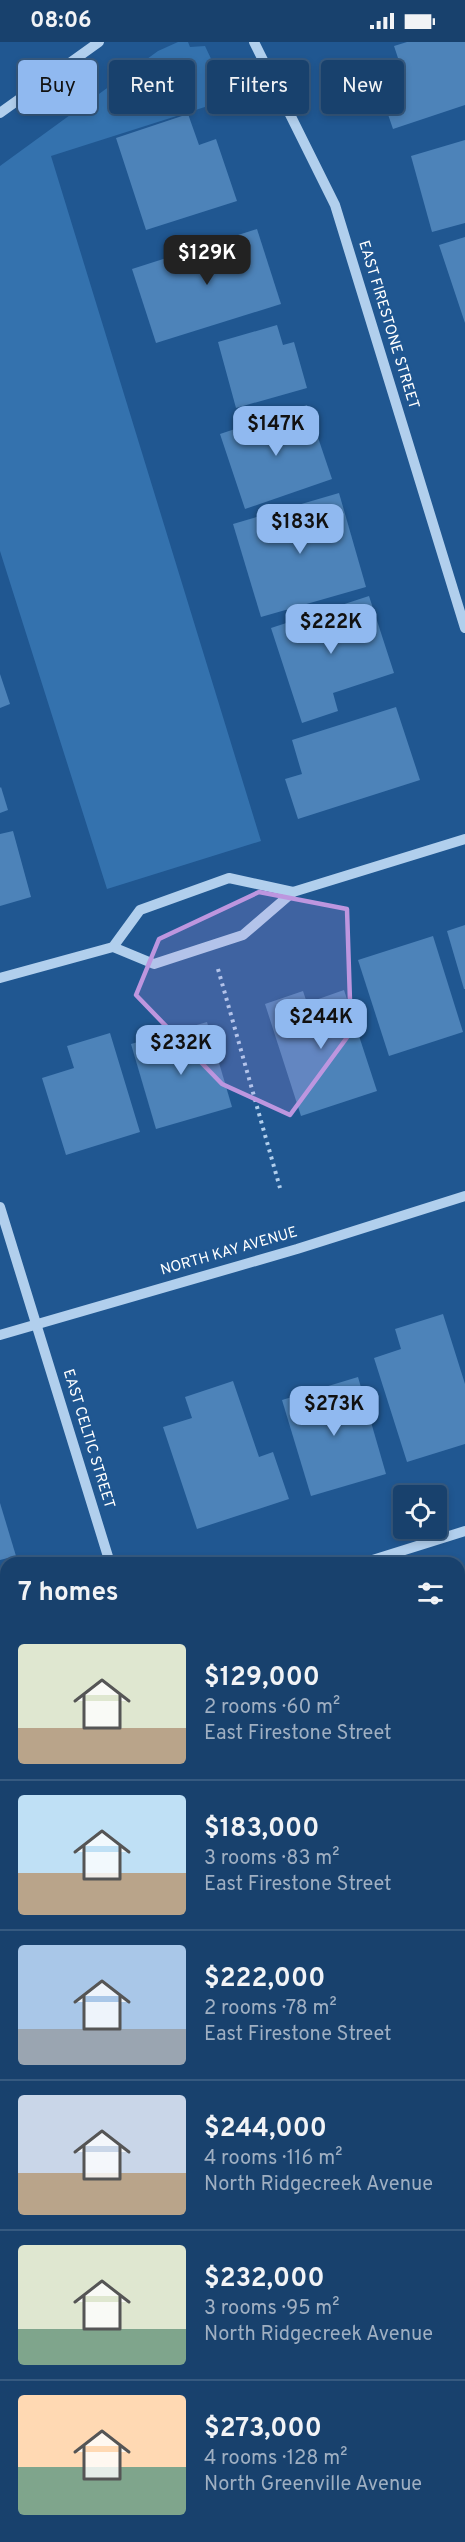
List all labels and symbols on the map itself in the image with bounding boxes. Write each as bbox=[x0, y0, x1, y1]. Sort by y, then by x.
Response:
pin: $129K bbox=[165, 235, 249, 286]
street label: EAST FIRESTONE STREET bbox=[353, 238, 423, 412]
pin: $147K bbox=[234, 406, 318, 457]
pin: $183K bbox=[258, 504, 342, 555]
pin: $222K bbox=[289, 604, 373, 655]
pin: $244K bbox=[279, 999, 363, 1050]
pin: $232K bbox=[139, 1025, 223, 1076]
street label: NORTH KAY AVENUE bbox=[158, 1223, 300, 1281]
street label: EAST CELTIC STREET bbox=[58, 1367, 118, 1511]
pin: $273K bbox=[292, 1386, 376, 1437]

